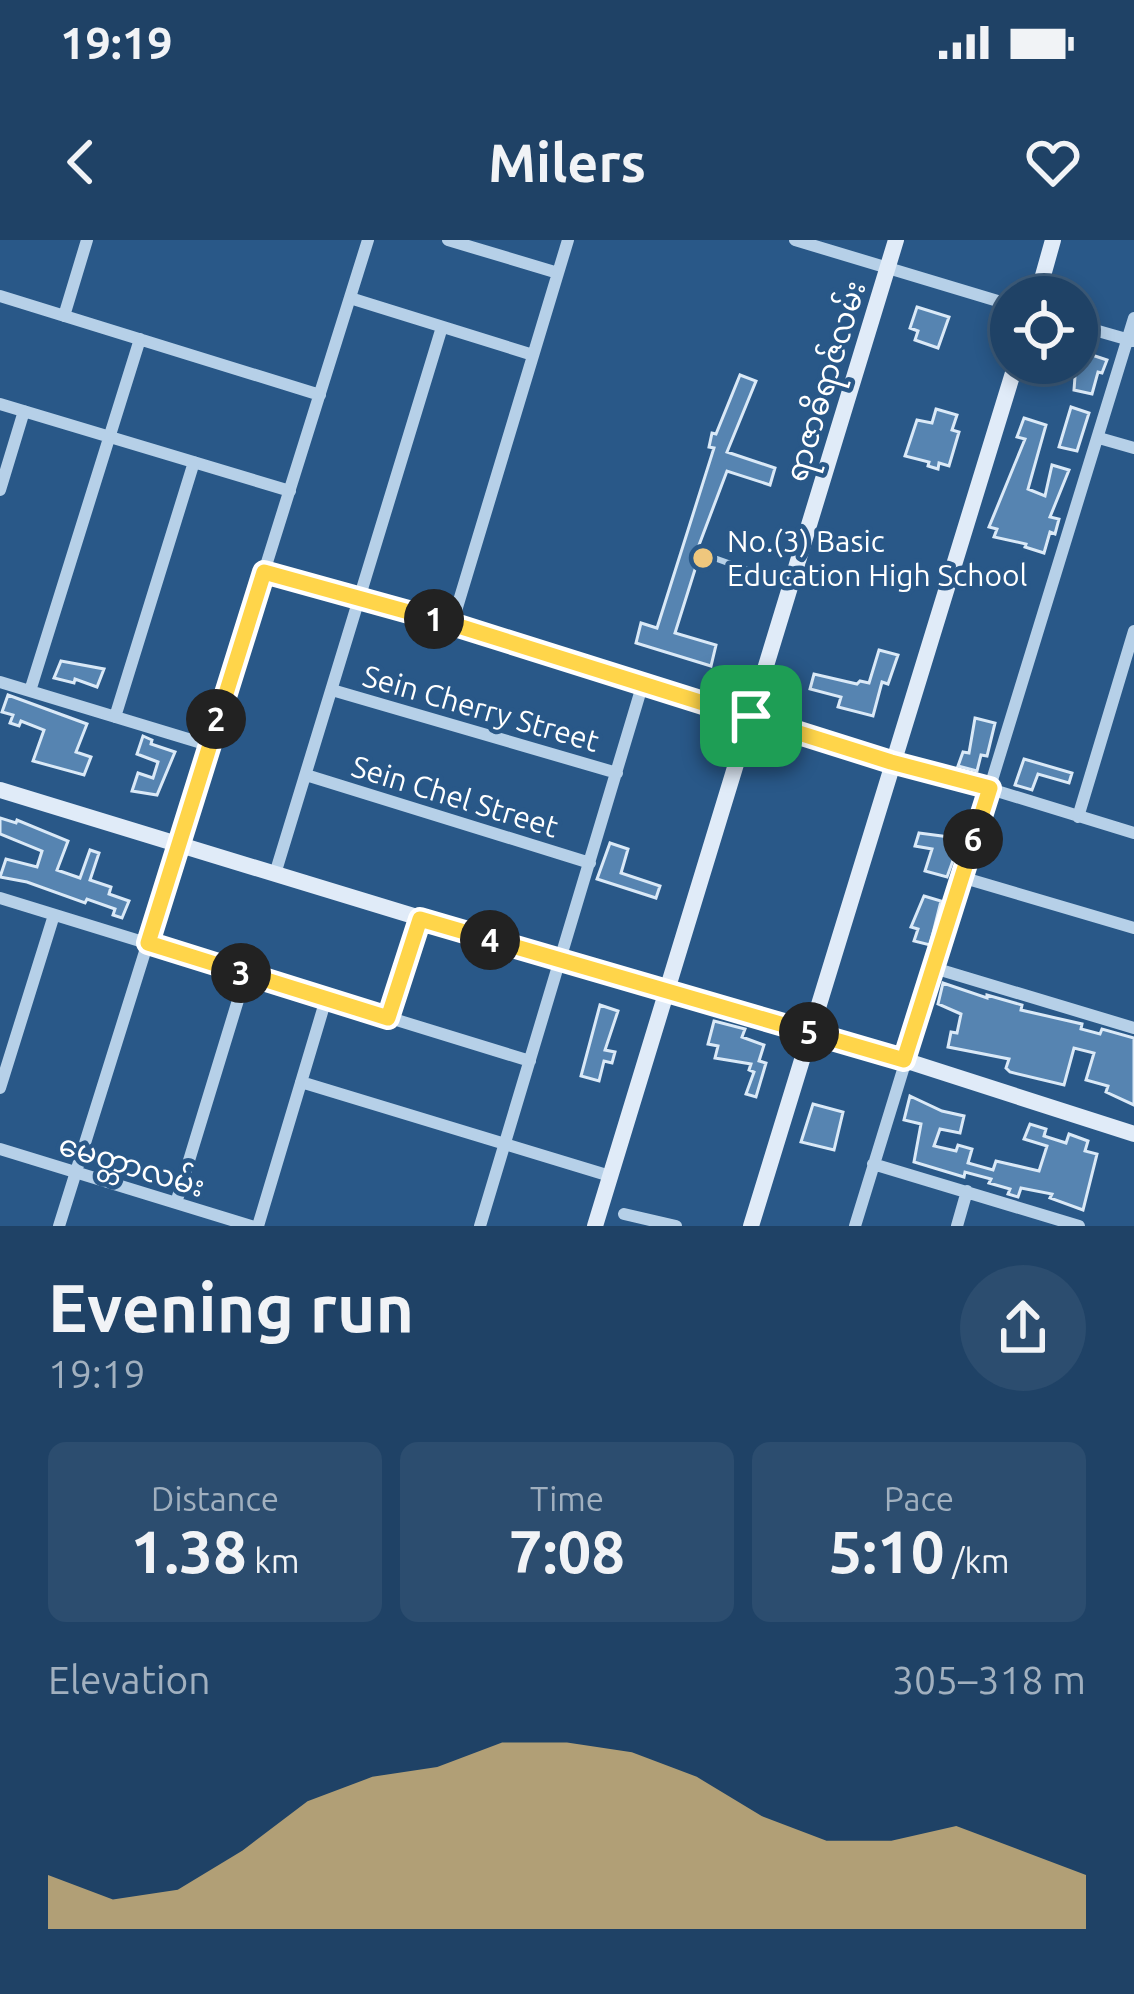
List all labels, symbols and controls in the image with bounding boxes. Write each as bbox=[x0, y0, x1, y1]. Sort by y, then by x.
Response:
text: 19:19 bbox=[60, 17, 173, 68]
icon: back bbox=[48, 129, 114, 195]
icon: heart bbox=[1020, 129, 1086, 195]
text: Milers bbox=[488, 132, 646, 192]
street label: ရာဇာဓိရာဇ်လမ်း bbox=[775, 275, 880, 488]
map controls bbox=[990, 276, 1098, 384]
button: locate bbox=[990, 276, 1098, 384]
place label: No.(3) Basic Education High School bbox=[727, 524, 1027, 592]
marker: No.(3) Basic Education High School bbox=[690, 545, 716, 571]
pin: 1 bbox=[404, 589, 464, 649]
text: 1 bbox=[425, 600, 443, 637]
street label: Sein Cherry Street bbox=[359, 658, 603, 758]
pin bbox=[700, 665, 802, 767]
icon: arrive bbox=[718, 683, 784, 749]
pin: 2 bbox=[186, 689, 246, 749]
text: 2 bbox=[207, 700, 225, 737]
street label: Sein Chel Street bbox=[348, 748, 563, 844]
pin: 6 bbox=[943, 809, 1003, 869]
text: 6 bbox=[964, 820, 982, 857]
pin: 4 bbox=[460, 910, 520, 970]
text: 4 bbox=[481, 921, 499, 958]
pin: 3 bbox=[211, 943, 271, 1003]
text: 3 bbox=[232, 954, 250, 991]
pin: 5 bbox=[779, 1002, 839, 1062]
text: 5 bbox=[800, 1013, 818, 1050]
street label: မေတ္တာလမ်း bbox=[52, 1123, 210, 1212]
button: share bbox=[960, 1265, 1086, 1391]
text: Evening run bbox=[48, 1270, 414, 1344]
text: 19:19 bbox=[48, 1352, 146, 1395]
text: Distance bbox=[151, 1480, 279, 1517]
text: Time bbox=[530, 1480, 604, 1517]
text: Pace bbox=[884, 1480, 954, 1517]
text: 1.38 bbox=[131, 1517, 247, 1584]
text: 7:08 bbox=[509, 1517, 625, 1584]
text: 5:10 bbox=[828, 1517, 945, 1584]
text: km bbox=[247, 1542, 299, 1579]
text: /km bbox=[945, 1542, 1010, 1579]
text: Elevation bbox=[48, 1658, 211, 1701]
text: 305–318 m bbox=[892, 1658, 1086, 1701]

